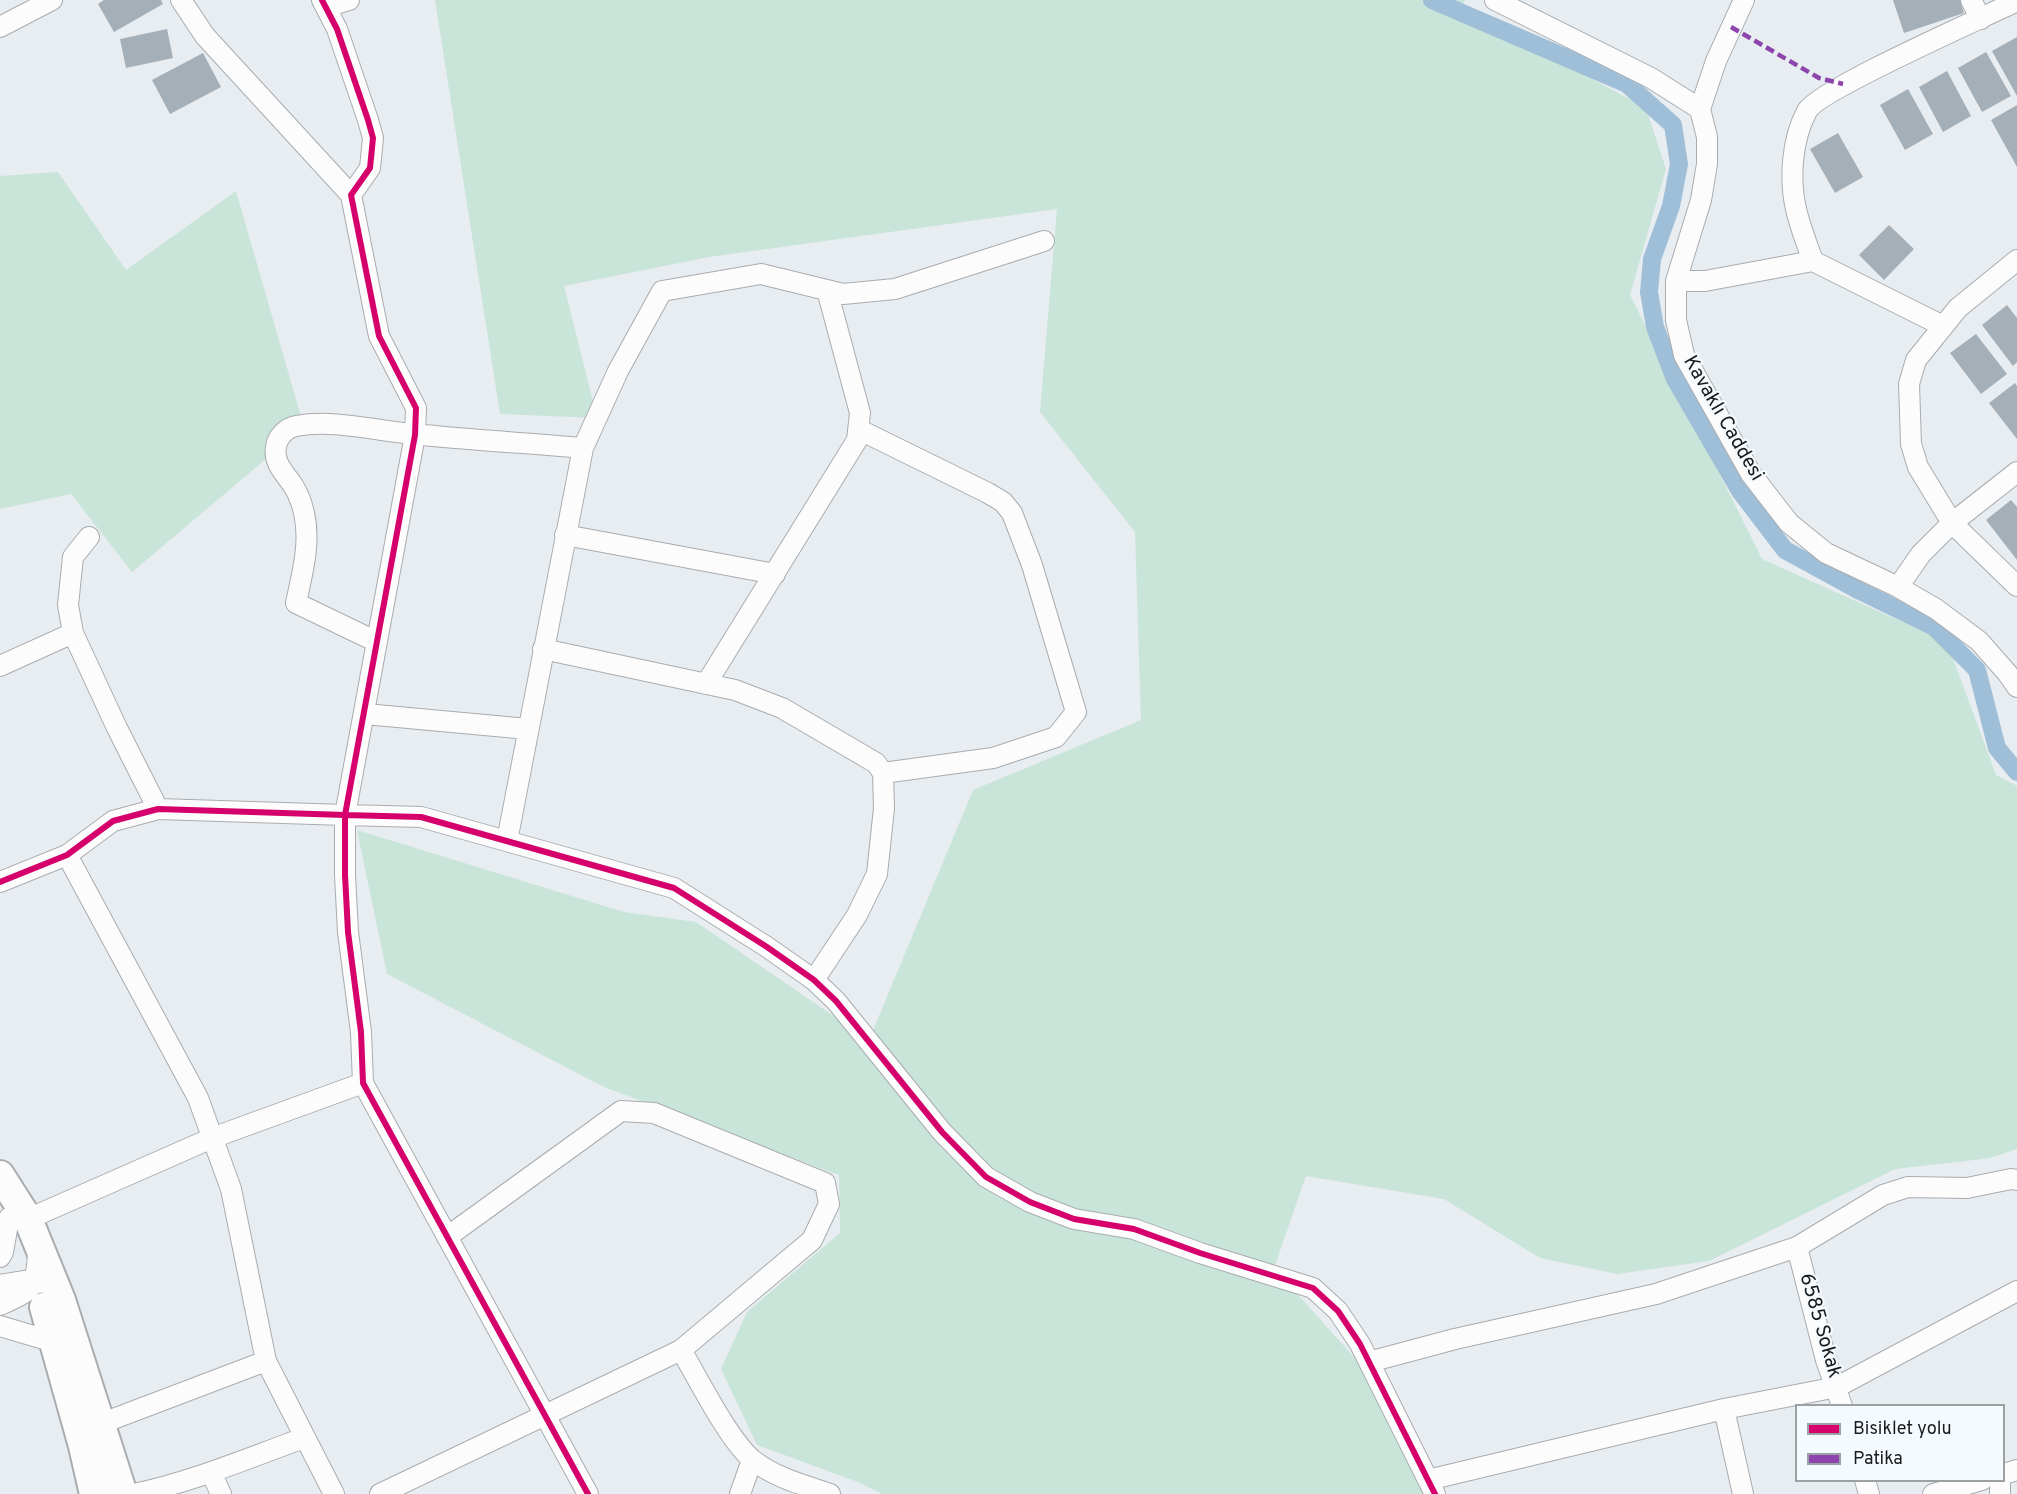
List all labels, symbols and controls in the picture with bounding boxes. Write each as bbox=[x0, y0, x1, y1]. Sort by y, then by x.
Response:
street label: Kavaklı Caddesi bbox=[1676, 352, 1768, 486]
street label: 6585 Sokak bbox=[1793, 1271, 1845, 1381]
legend bbox=[1795, 1404, 2005, 1482]
text: Bisiklet yolu bbox=[1853, 1418, 1952, 1441]
text: Patika bbox=[1853, 1448, 1903, 1471]

